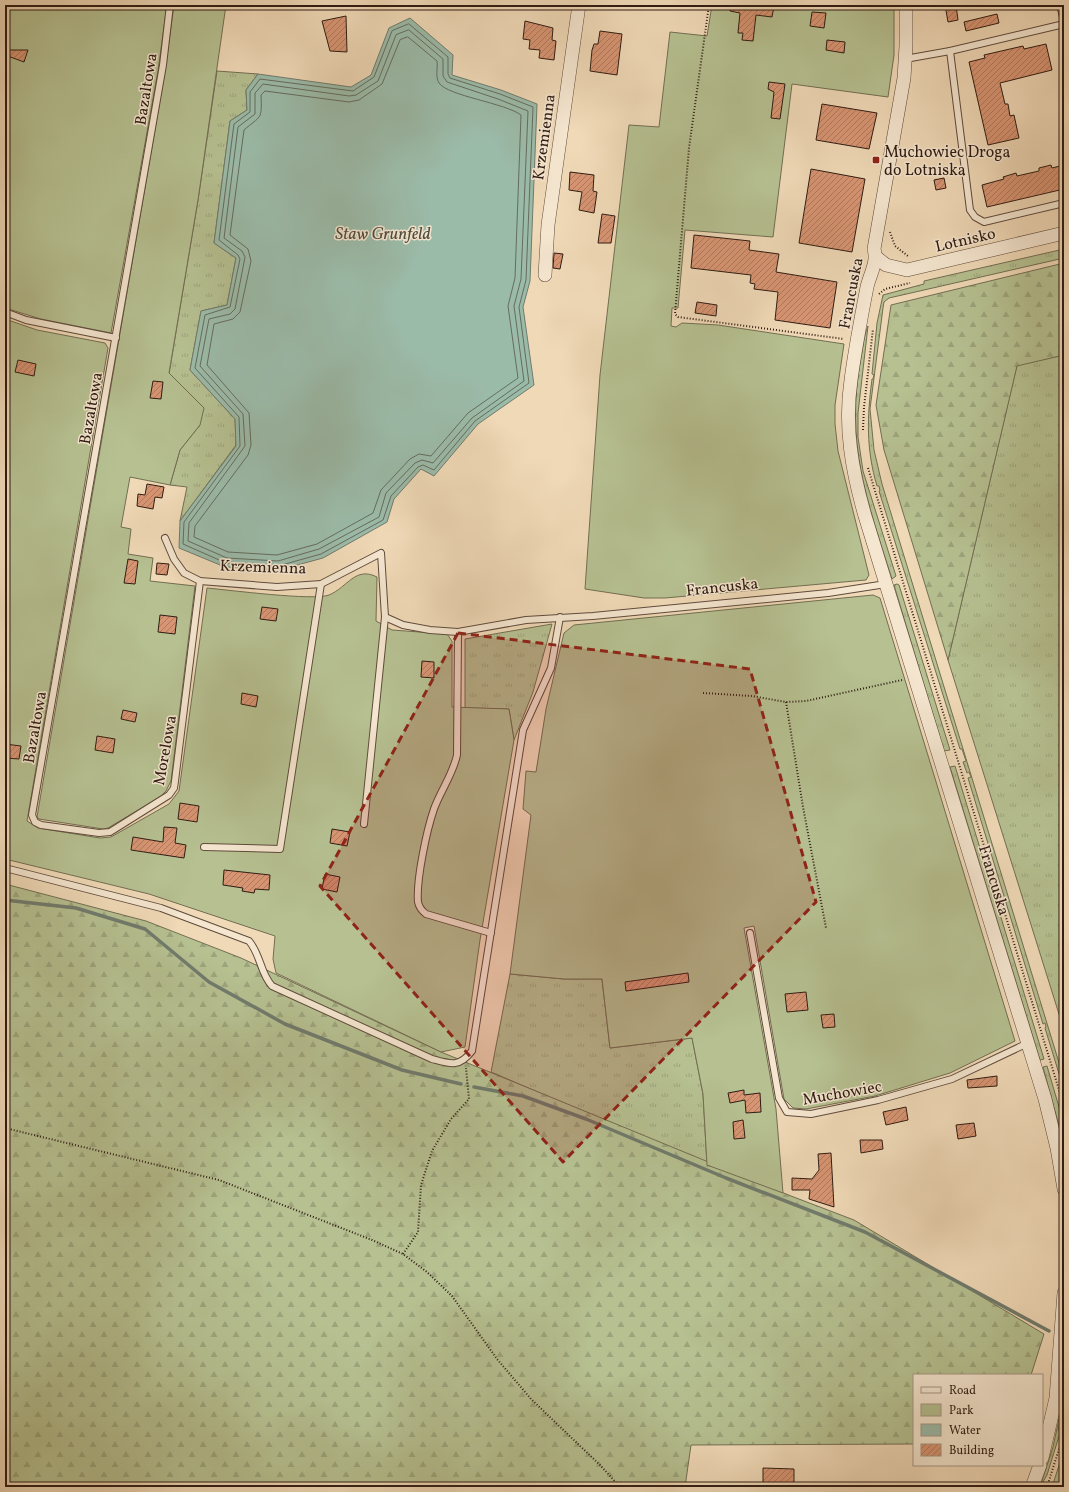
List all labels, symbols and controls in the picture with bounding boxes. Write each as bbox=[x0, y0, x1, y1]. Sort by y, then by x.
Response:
street label: Bazaltowa bbox=[130, 52, 164, 127]
street label: Krzemienna bbox=[528, 93, 562, 182]
place label: Muchowiec Droga do Lotniska bbox=[884, 142, 1010, 182]
marker: Muchowiec Droga do Lotniska bbox=[871, 155, 881, 165]
water label: Staw Grunfeld bbox=[335, 223, 431, 246]
street label: Lotnisko bbox=[933, 223, 998, 259]
street label: Francuska bbox=[834, 256, 870, 331]
street label: Bazaltowa bbox=[75, 371, 109, 446]
street label: Krzemienna bbox=[219, 555, 307, 581]
street label: Francuska bbox=[685, 573, 759, 603]
street label: Bazaltowa bbox=[19, 690, 53, 765]
street label: Morelowa bbox=[149, 714, 183, 787]
street label: Francuska bbox=[972, 843, 1014, 918]
street label: Muchowiec bbox=[801, 1076, 884, 1112]
legend bbox=[913, 1374, 1043, 1466]
text: Road bbox=[949, 1383, 976, 1399]
text: Park bbox=[949, 1403, 974, 1419]
text: Water bbox=[949, 1423, 981, 1439]
text: Building bbox=[949, 1443, 994, 1459]

